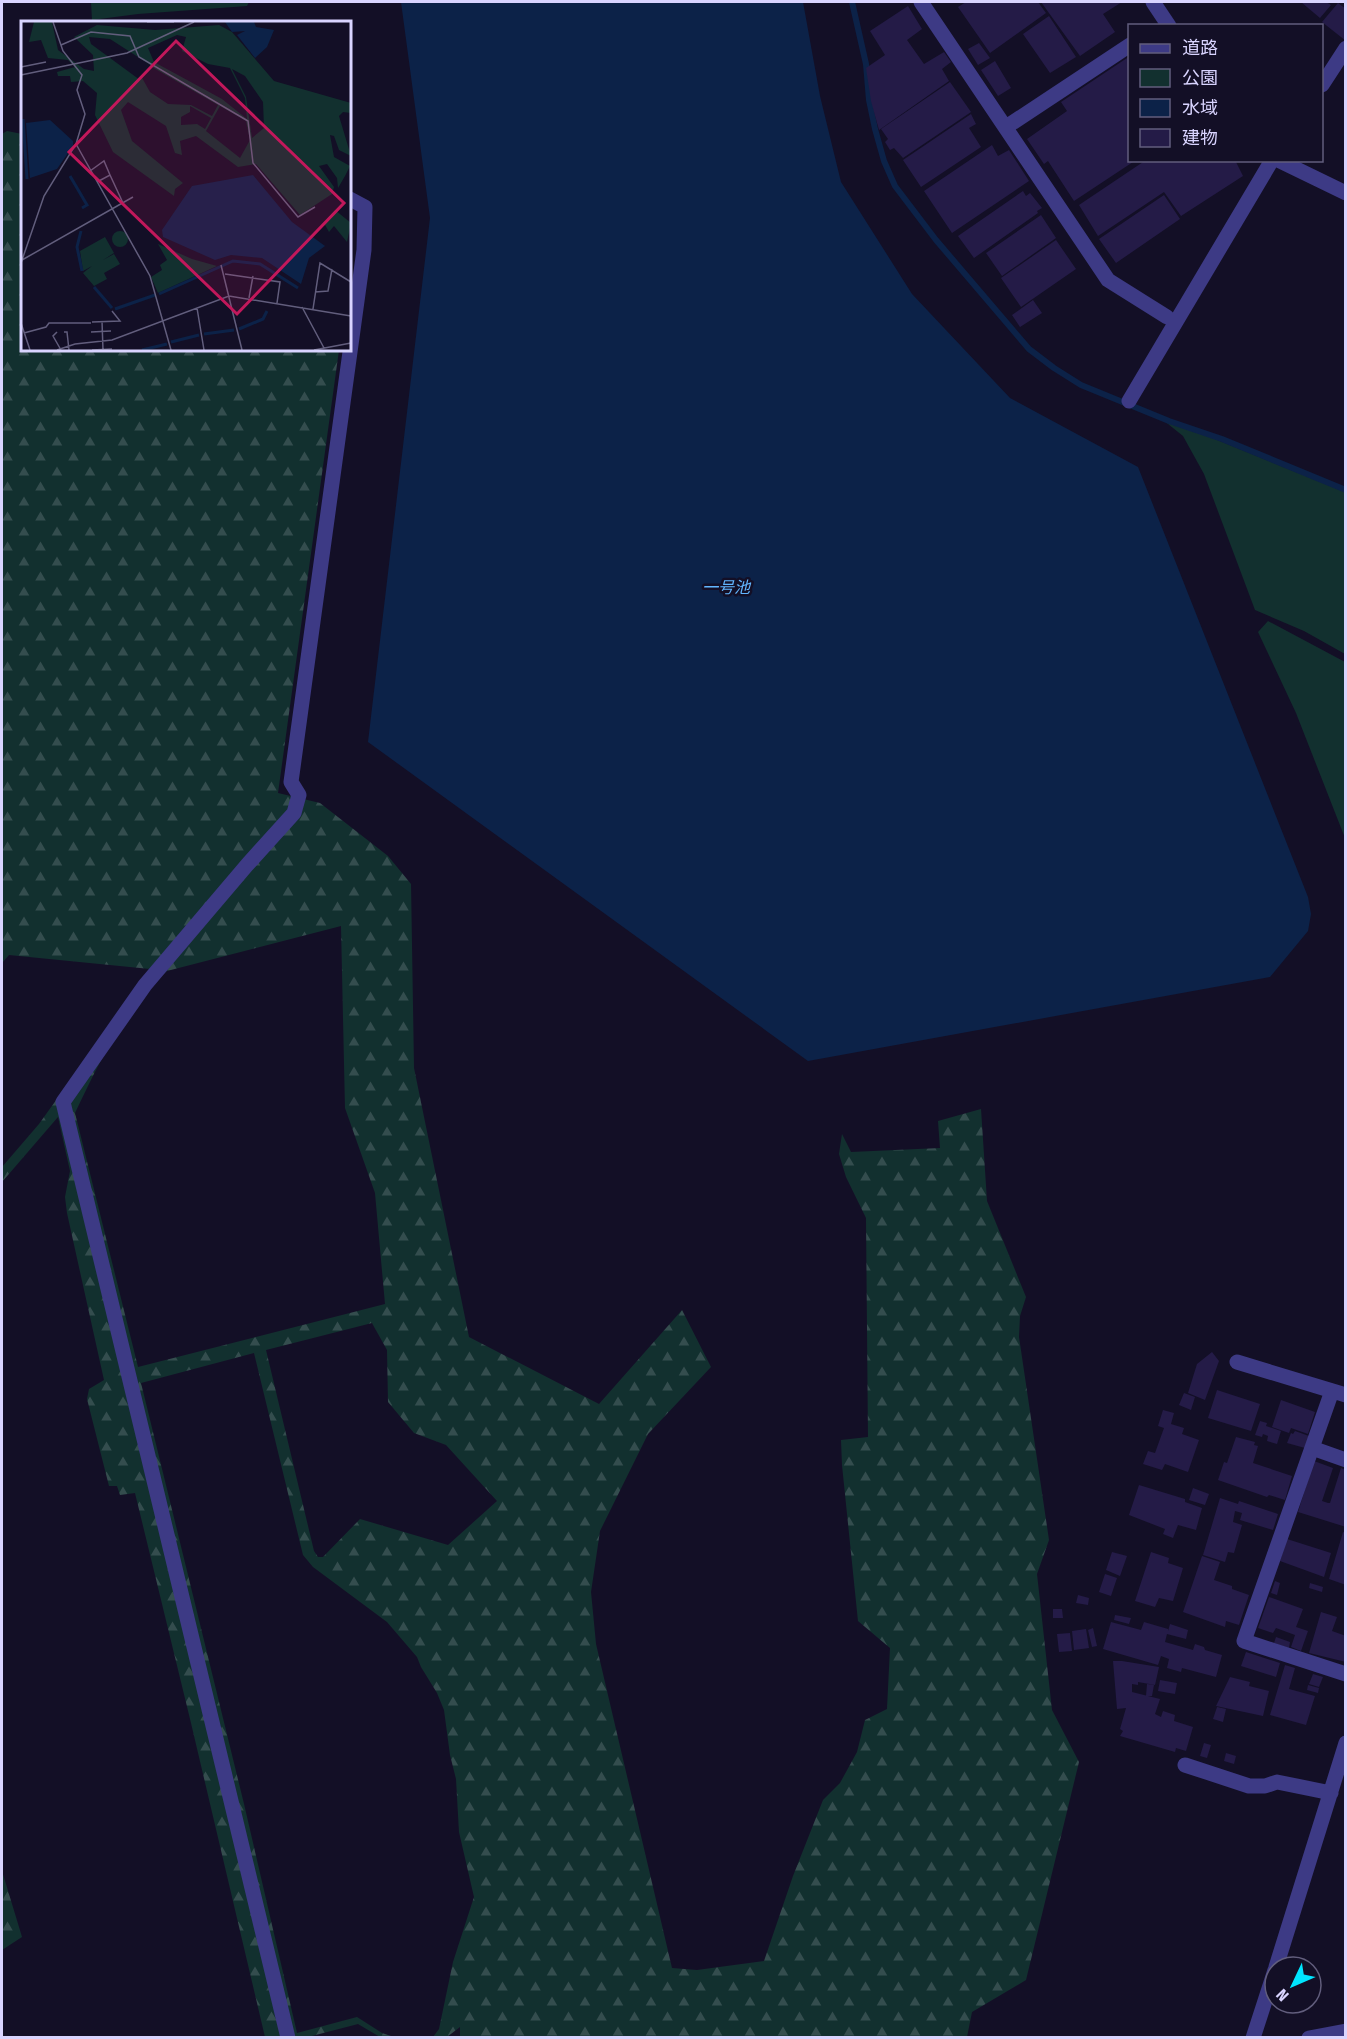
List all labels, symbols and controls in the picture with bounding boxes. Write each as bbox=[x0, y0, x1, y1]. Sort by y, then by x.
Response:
inset map bbox=[21, 21, 351, 351]
legend bbox=[1128, 24, 1323, 162]
text: 道路 bbox=[1182, 37, 1218, 59]
text: 公園 bbox=[1182, 67, 1218, 89]
text: 水域 bbox=[1182, 97, 1218, 119]
text: 建物 bbox=[1182, 127, 1218, 149]
water label: 一号池 bbox=[702, 578, 752, 597]
north arrow bbox=[1263, 1955, 1323, 2015]
text: N bbox=[1272, 1985, 1293, 2005]

